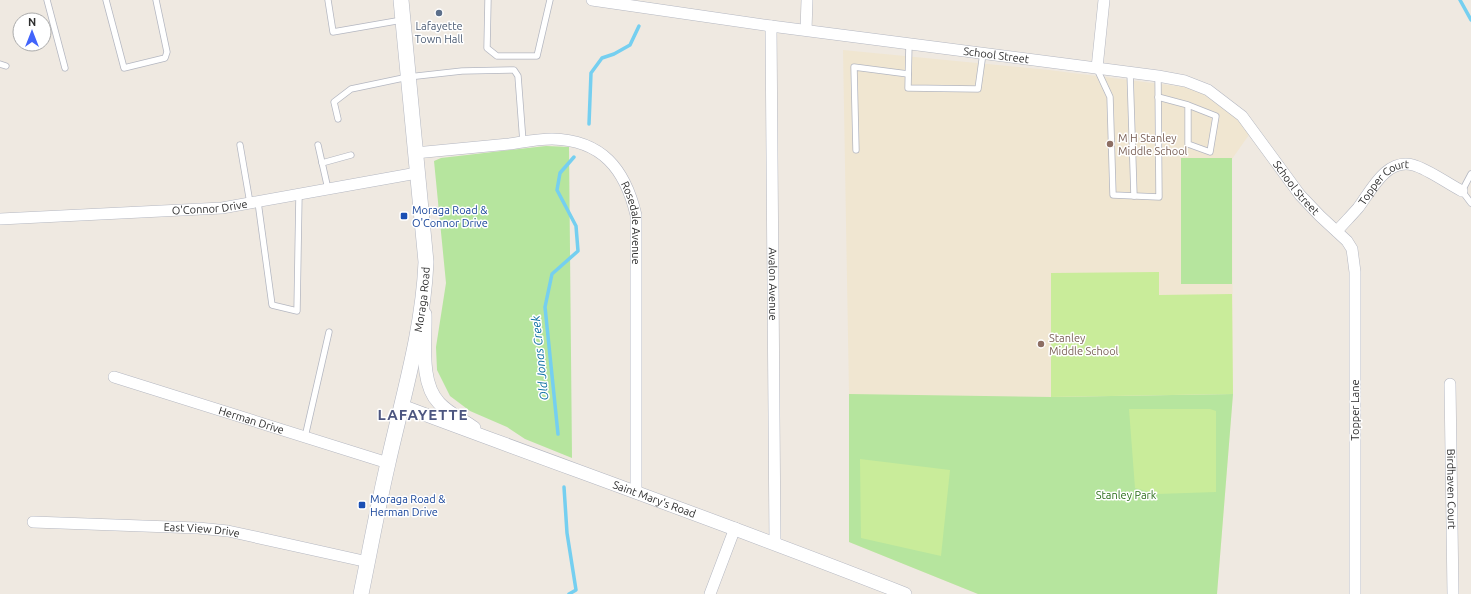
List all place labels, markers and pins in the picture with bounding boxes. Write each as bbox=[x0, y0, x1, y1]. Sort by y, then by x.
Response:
marker: Lafayette Town Hall bbox=[434, 8, 444, 18]
place label: Lafayette Town Hall bbox=[415, 20, 463, 45]
place label: M H Stanley Middle School bbox=[1118, 132, 1188, 157]
marker: M H Stanley Middle School bbox=[1105, 139, 1115, 149]
place label: Moraga Road & O'Connor Drive bbox=[412, 204, 488, 229]
marker: Moraga Road & O'Connor Drive bbox=[399, 211, 409, 221]
place label: Stanley Middle School bbox=[1049, 332, 1119, 357]
marker: Stanley Middle School bbox=[1036, 339, 1046, 349]
place label: Moraga Road & Herman Drive bbox=[370, 493, 446, 518]
marker: Moraga Road & Herman Drive bbox=[357, 500, 367, 510]

